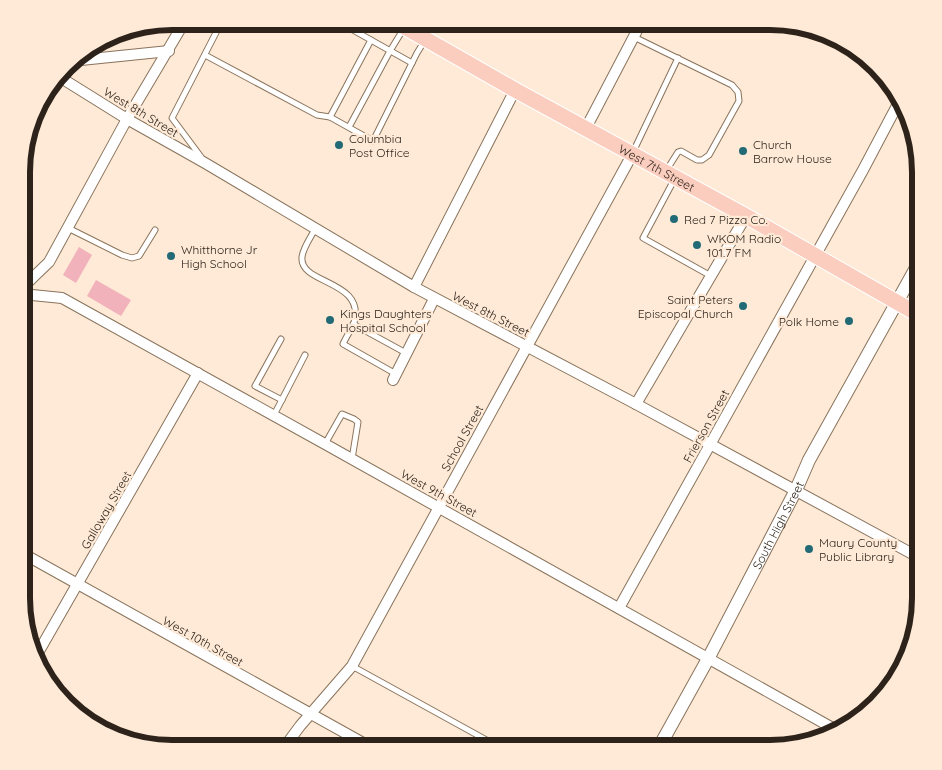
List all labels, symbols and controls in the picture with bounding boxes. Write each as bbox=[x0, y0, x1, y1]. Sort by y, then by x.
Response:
street label: West 8th Street bbox=[101, 84, 181, 140]
place label: Columbia Post Office bbox=[349, 131, 410, 160]
place label: Church Barrow House bbox=[753, 137, 832, 166]
marker: Columbia Post Office bbox=[333, 139, 345, 151]
street label: West 7th Street bbox=[616, 141, 698, 194]
marker: Church Barrow House bbox=[737, 145, 749, 157]
place label: Red 7 Pizza Co. bbox=[684, 212, 768, 227]
marker: Red 7 Pizza Co. bbox=[668, 213, 680, 225]
place label: WKOM Radio 101.7 FM bbox=[707, 231, 781, 260]
marker: WKOM Radio 101.7 FM bbox=[691, 239, 703, 251]
place label: Whitthorne Jr High School bbox=[181, 242, 258, 271]
marker: Whitthorne Jr High School bbox=[165, 250, 177, 262]
street label: West 8th Street bbox=[450, 288, 532, 340]
place label: Saint Peters Episcopal Church bbox=[638, 292, 733, 321]
marker: Saint Peters Episcopal Church bbox=[737, 300, 749, 312]
place label: Kings Daughters Hospital School bbox=[340, 306, 432, 335]
marker: Kings Daughters Hospital School bbox=[324, 314, 336, 326]
place label: Polk Home bbox=[779, 314, 839, 329]
marker: Polk Home bbox=[843, 315, 855, 327]
street label: Frierson Street bbox=[680, 387, 732, 465]
street label: School Street bbox=[438, 402, 486, 474]
street label: West 9th Street bbox=[398, 466, 480, 520]
street label: Galloway Street bbox=[78, 468, 134, 552]
street label: South High Street bbox=[749, 479, 806, 571]
place label: Maury County Public Library bbox=[819, 535, 897, 564]
marker: Maury County Public Library bbox=[803, 543, 815, 555]
street label: West 10th Street bbox=[160, 613, 246, 669]

